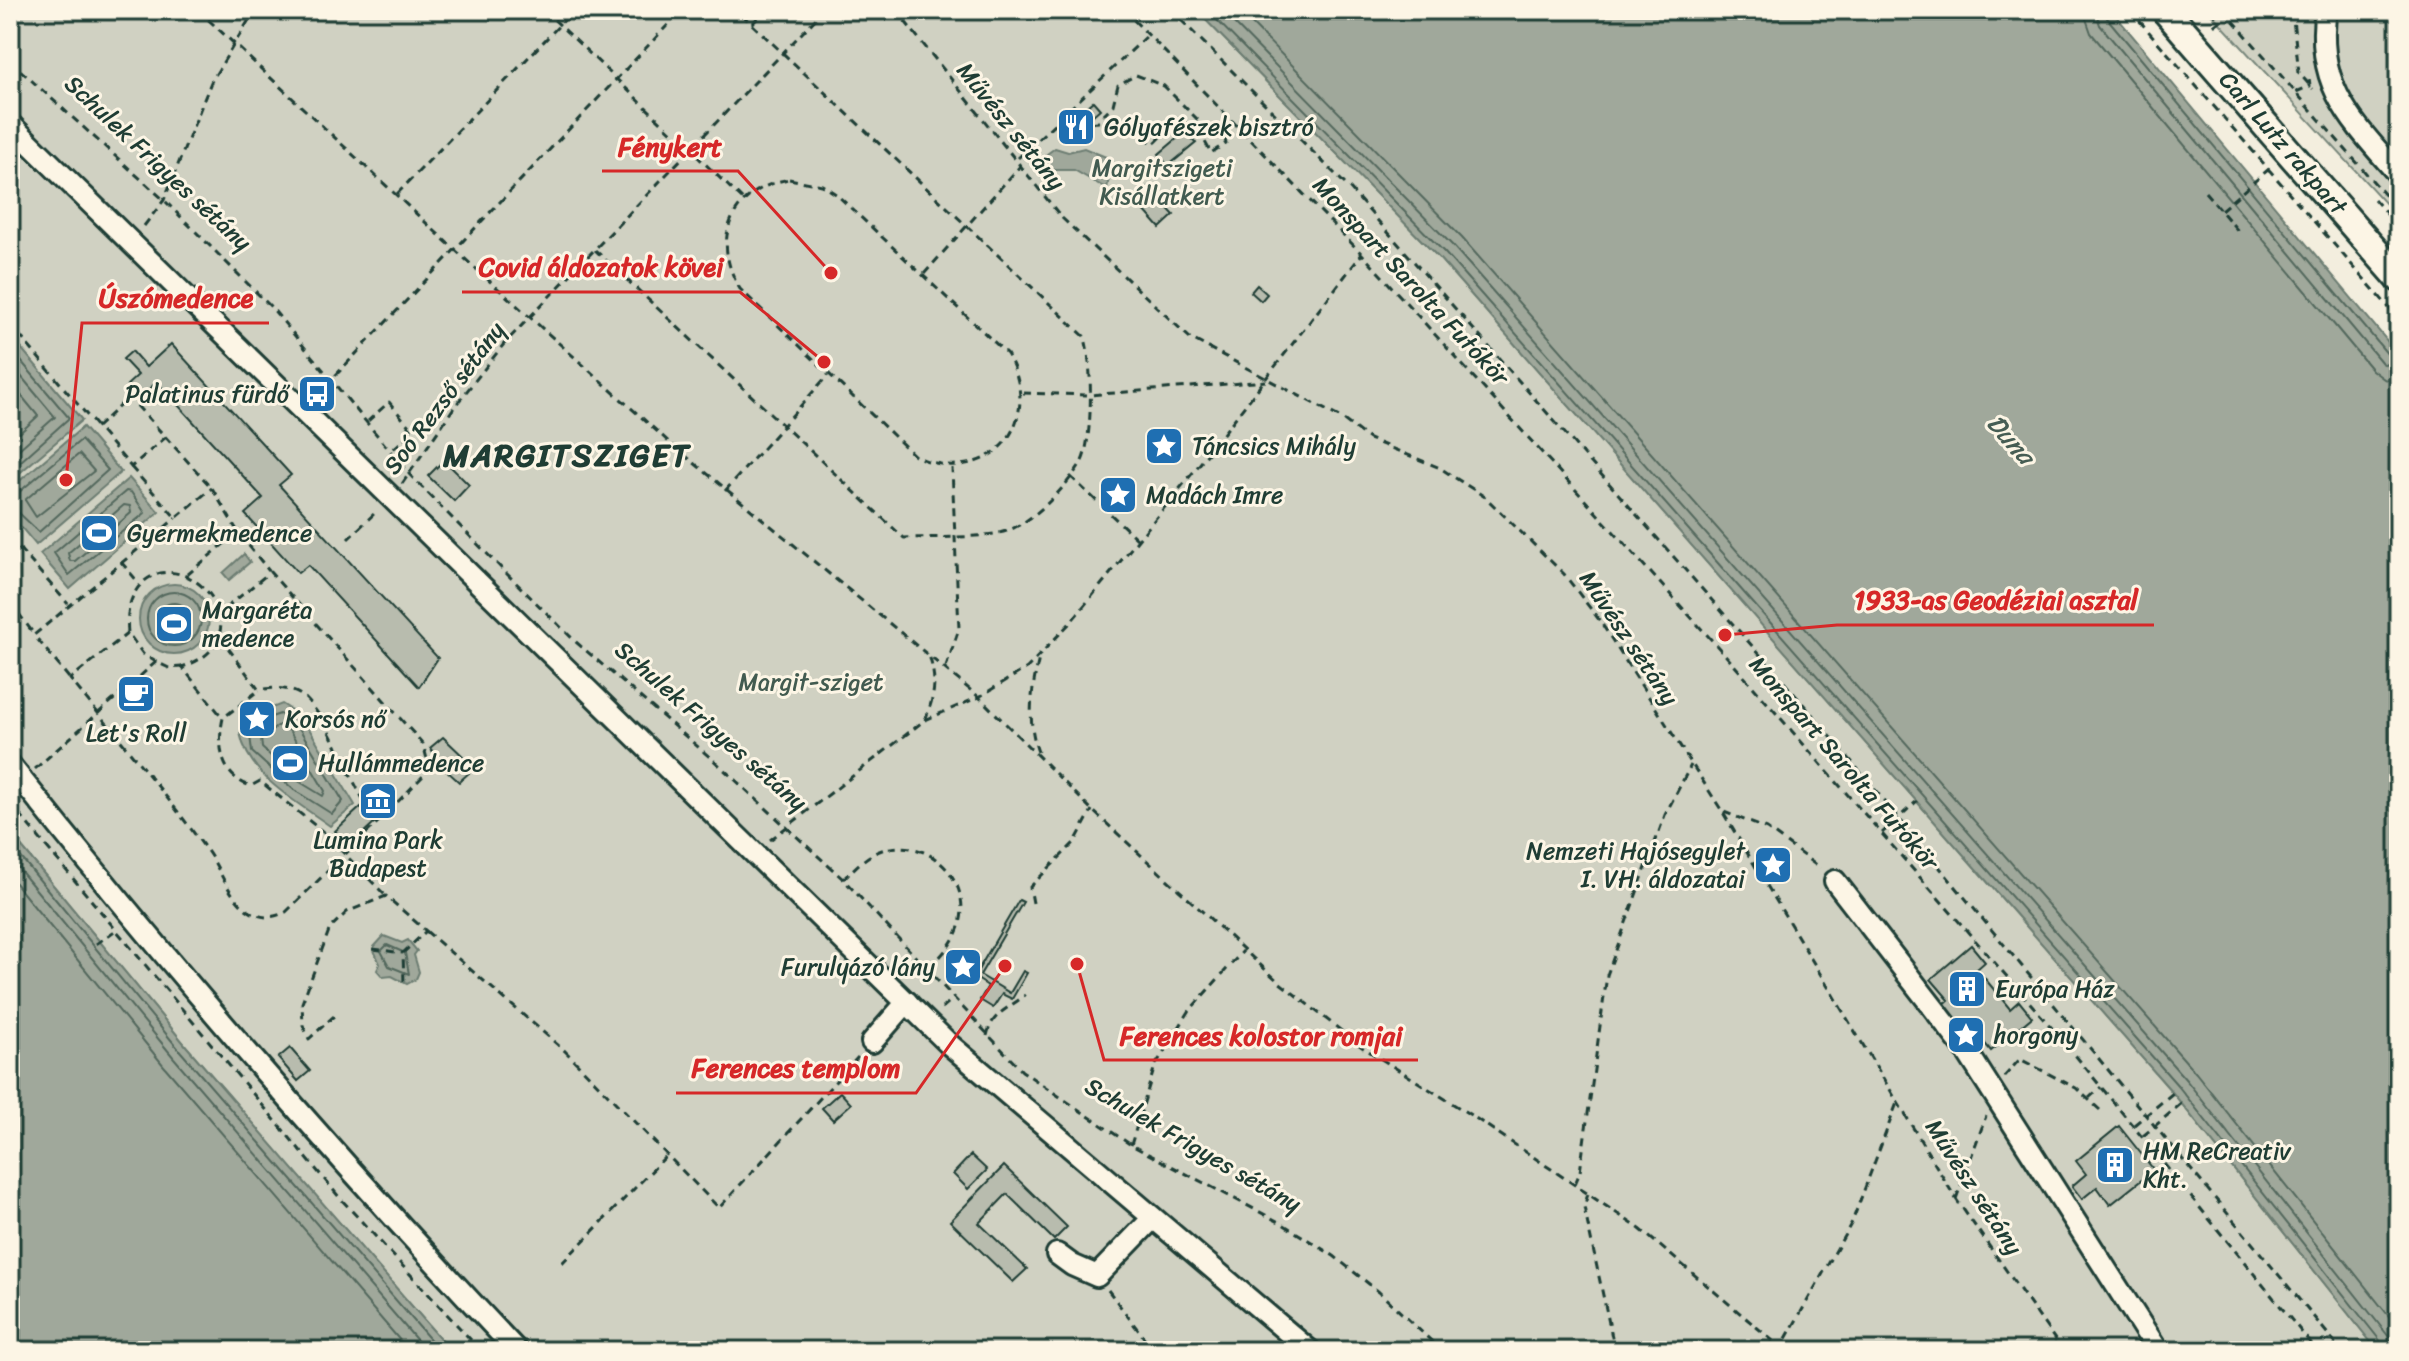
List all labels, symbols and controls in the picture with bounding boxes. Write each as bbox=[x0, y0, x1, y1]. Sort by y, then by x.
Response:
street label: Művész sétány bbox=[946, 52, 1077, 200]
street label: Carl Lutz rakpart bbox=[2208, 61, 2359, 226]
street label: Schulek Frigyes sétány bbox=[54, 64, 262, 262]
restaurant icon: Gólyafészek bisztró bbox=[1055, 106, 1097, 148]
place label: Gólyafészek bisztró bbox=[1104, 106, 1315, 148]
callout: Fénykert bbox=[602, 121, 738, 171]
text: Fénykert bbox=[617, 124, 723, 170]
park label: Margitszigeti Kisállatkert bbox=[1092, 147, 1234, 217]
street label: Monspart Sarolta Futókör bbox=[1302, 166, 1521, 397]
callout: Covid áldozatok kövei bbox=[462, 242, 740, 292]
text: Covid áldozatok kövei bbox=[478, 244, 725, 290]
callout: Úszómedence bbox=[82, 273, 269, 323]
text: Úszómedence bbox=[99, 275, 254, 321]
street label: Soó Rezső sétány bbox=[372, 312, 516, 484]
place label: Palatinus fürdő bbox=[125, 373, 291, 415]
bus stop icon: Palatinus fürdő bbox=[296, 373, 338, 415]
water label: Duna bbox=[1975, 403, 2049, 478]
place icon: Táncsics Mihály bbox=[1143, 425, 1185, 467]
place label: Táncsics Mihály bbox=[1192, 425, 1357, 467]
district label: MARGITSZIGET bbox=[442, 427, 691, 484]
place icon: Madách Imre bbox=[1097, 474, 1139, 516]
place label: Madách Imre bbox=[1146, 474, 1283, 516]
sports icon: Gyermekmedence bbox=[78, 512, 120, 554]
place label: Gyermekmedence bbox=[127, 512, 312, 554]
street label: Művész sétány bbox=[1568, 562, 1690, 715]
callout: 1933-as Geodéziai asztal bbox=[1837, 575, 2154, 625]
text: 1933-as Geodéziai asztal bbox=[1854, 577, 2139, 623]
place label: Margaréta medence bbox=[202, 589, 312, 659]
sports icon: Margaréta medence bbox=[153, 603, 195, 645]
street label: Schulek Frigyes sétány bbox=[605, 630, 818, 822]
street label: Monspart Sarolta Futókör bbox=[1738, 646, 1951, 882]
park label: Margit-sziget bbox=[738, 661, 884, 703]
cafe icon: Let's Roll bbox=[115, 673, 157, 715]
place icon: Korsós nő bbox=[236, 698, 278, 740]
place label: Korsós nő bbox=[285, 698, 388, 740]
place label: Let's Roll bbox=[86, 712, 187, 754]
sports icon: Hullámmedence bbox=[269, 742, 311, 784]
place label: Hullámmedence bbox=[318, 742, 484, 784]
museum icon: Lumina Park Budapest bbox=[357, 780, 399, 822]
place label: Lumina Park Budapest bbox=[313, 819, 443, 889]
place label: Nemzeti Hajósegylet I. VH. áldozatai bbox=[1526, 830, 1746, 900]
place icon: Nemzeti Hajósegylet I. VH. áldozatai bbox=[1752, 844, 1794, 886]
place label: Furulyázó lány bbox=[781, 946, 936, 988]
place icon: Furulyázó lány bbox=[942, 946, 984, 988]
building icon: Európa Ház bbox=[1946, 968, 1988, 1010]
place label: Európa Ház bbox=[1995, 968, 2115, 1010]
callout: Ferences kolostor romjai bbox=[1104, 1010, 1418, 1060]
text: Ferences kolostor romjai bbox=[1119, 1013, 1404, 1059]
place icon: horgony bbox=[1945, 1014, 1987, 1056]
place label: horgony bbox=[1993, 1014, 2079, 1056]
callout: Ferences templom bbox=[676, 1043, 916, 1093]
text: Ferences templom bbox=[691, 1045, 900, 1091]
street label: Schulek Frigyes sétány bbox=[1077, 1066, 1310, 1225]
street label: Művész sétány bbox=[1914, 1110, 2034, 1264]
place label: HM ReCreativ Kht. bbox=[2143, 1130, 2292, 1200]
building icon: HM ReCreativ Kht. bbox=[2094, 1144, 2136, 1186]

